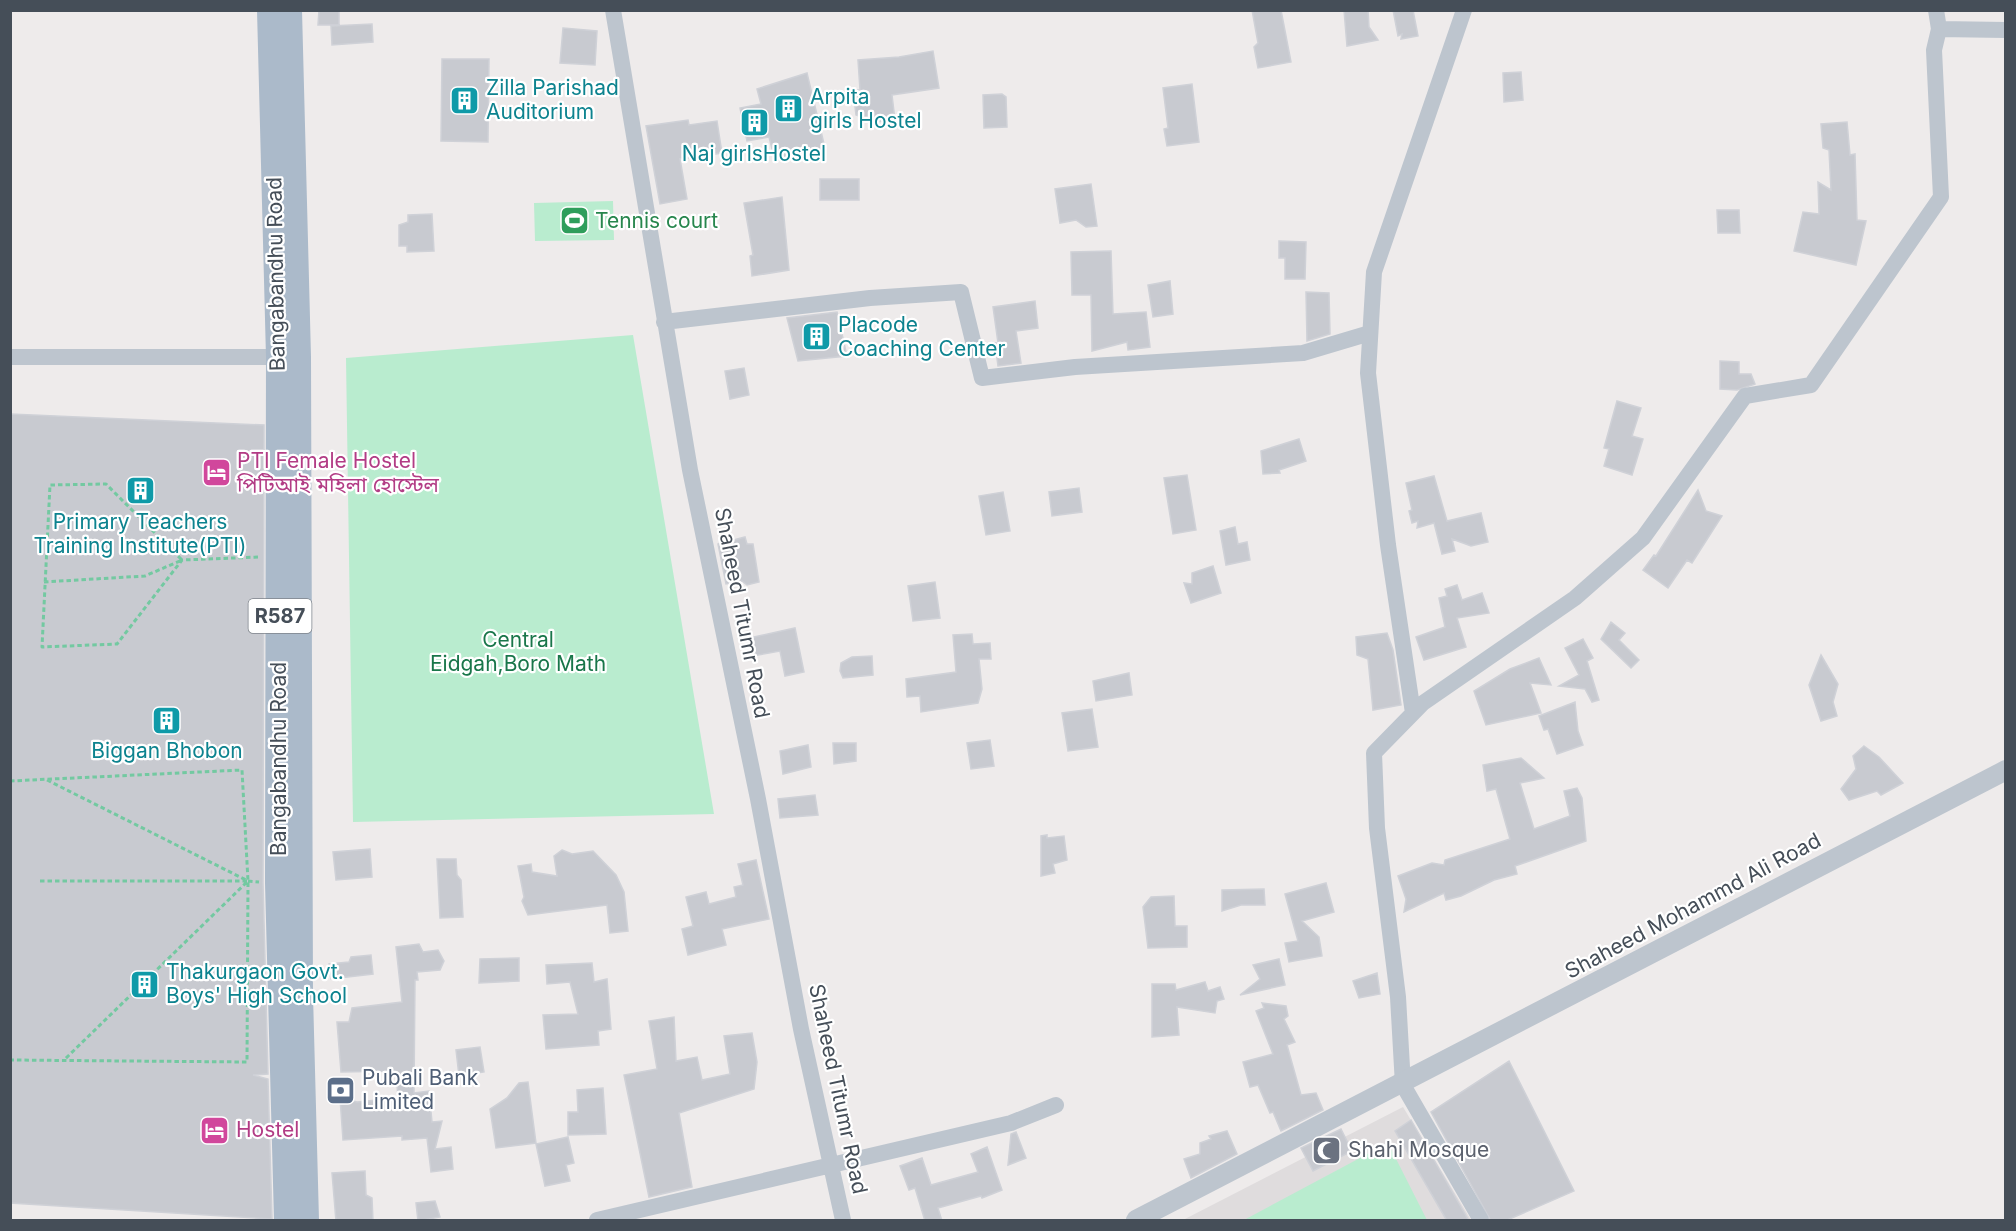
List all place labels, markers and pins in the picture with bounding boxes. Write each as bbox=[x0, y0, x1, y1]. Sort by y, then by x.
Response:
place label: Zilla Parishad Auditorium bbox=[486, 75, 619, 124]
building icon: Zilla Parishad Auditorium bbox=[449, 84, 481, 116]
place label: Arpita girls Hostel bbox=[810, 84, 922, 133]
building icon: Arpita girls Hostel bbox=[773, 93, 805, 125]
building icon: Naj girlsHostel bbox=[738, 107, 770, 139]
place label: Naj girlsHostel bbox=[682, 141, 826, 166]
sports icon: Tennis court bbox=[558, 205, 590, 237]
place label: Tennis court bbox=[595, 208, 718, 233]
place label: Placode Coaching Center bbox=[838, 312, 1006, 361]
building icon: Placode Coaching Center bbox=[801, 321, 833, 353]
place label: PTI Female Hostel পিটিআই মহিলা হোস্টেল bbox=[236, 448, 440, 497]
hotel icon: PTI Female Hostel পিটিআই মহিলা হোস্টেল bbox=[200, 457, 232, 489]
building icon: Primary Teachers Training Institute(PTI) bbox=[124, 475, 156, 507]
place label: Primary Teachers Training Institute(PTI) bbox=[33, 509, 247, 558]
building icon: Biggan Bhobon bbox=[151, 704, 183, 736]
place label: Biggan Bhobon bbox=[91, 738, 243, 763]
place label: Thakurgaon Govt. Boys' High School bbox=[166, 959, 347, 1008]
building icon: Thakurgaon Govt. Boys' High School bbox=[129, 968, 161, 1000]
place label: Pubali Bank Limited bbox=[362, 1065, 479, 1114]
bank icon: Pubali Bank Limited bbox=[325, 1074, 357, 1106]
hotel icon: Hostel bbox=[199, 1114, 231, 1146]
place label: Hostel bbox=[236, 1117, 299, 1142]
mosque icon: Shahi Mosque bbox=[1311, 1134, 1343, 1166]
place label: Shahi Mosque bbox=[1348, 1137, 1489, 1162]

